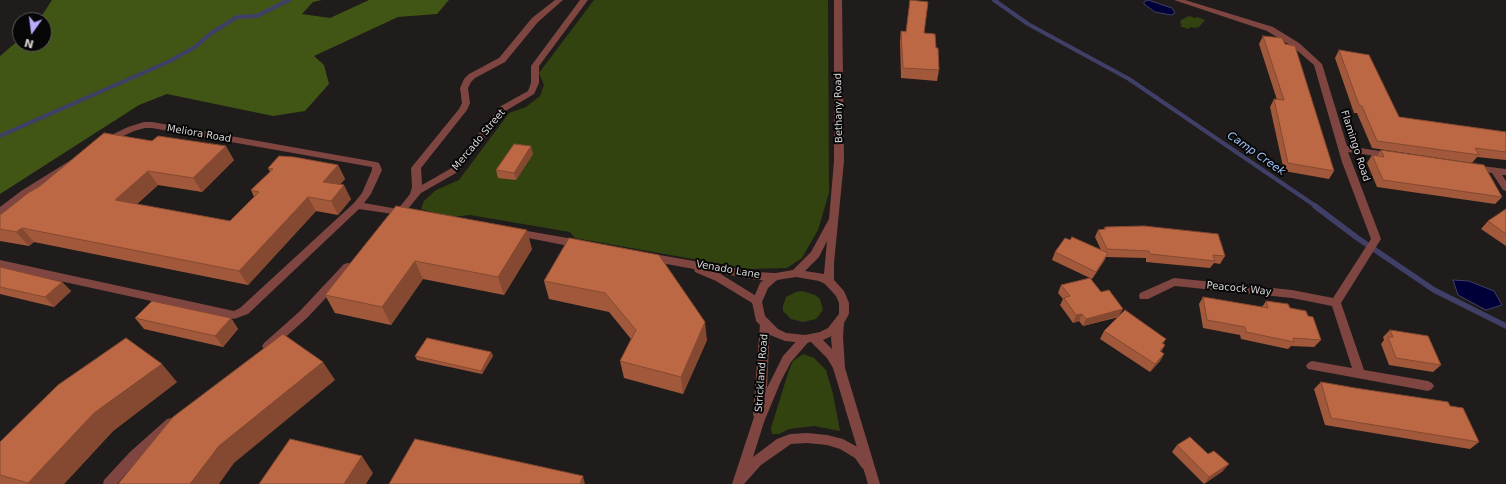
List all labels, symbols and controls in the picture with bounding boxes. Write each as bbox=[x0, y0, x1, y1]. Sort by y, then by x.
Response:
north arrow bbox=[12, 12, 52, 52]
text: N bbox=[23, 36, 35, 51]
street label: Bethany Road bbox=[832, 73, 846, 143]
street label: Mercado Street bbox=[450, 107, 508, 173]
street label: Flamingo Road bbox=[1338, 109, 1372, 183]
street label: Meliora Road bbox=[166, 122, 232, 146]
water label: Camp Creek bbox=[1224, 129, 1288, 179]
street label: Venado Lane bbox=[695, 258, 761, 282]
street label: Peacock Way bbox=[1206, 280, 1272, 298]
street label: Strickland Road bbox=[753, 334, 771, 412]

